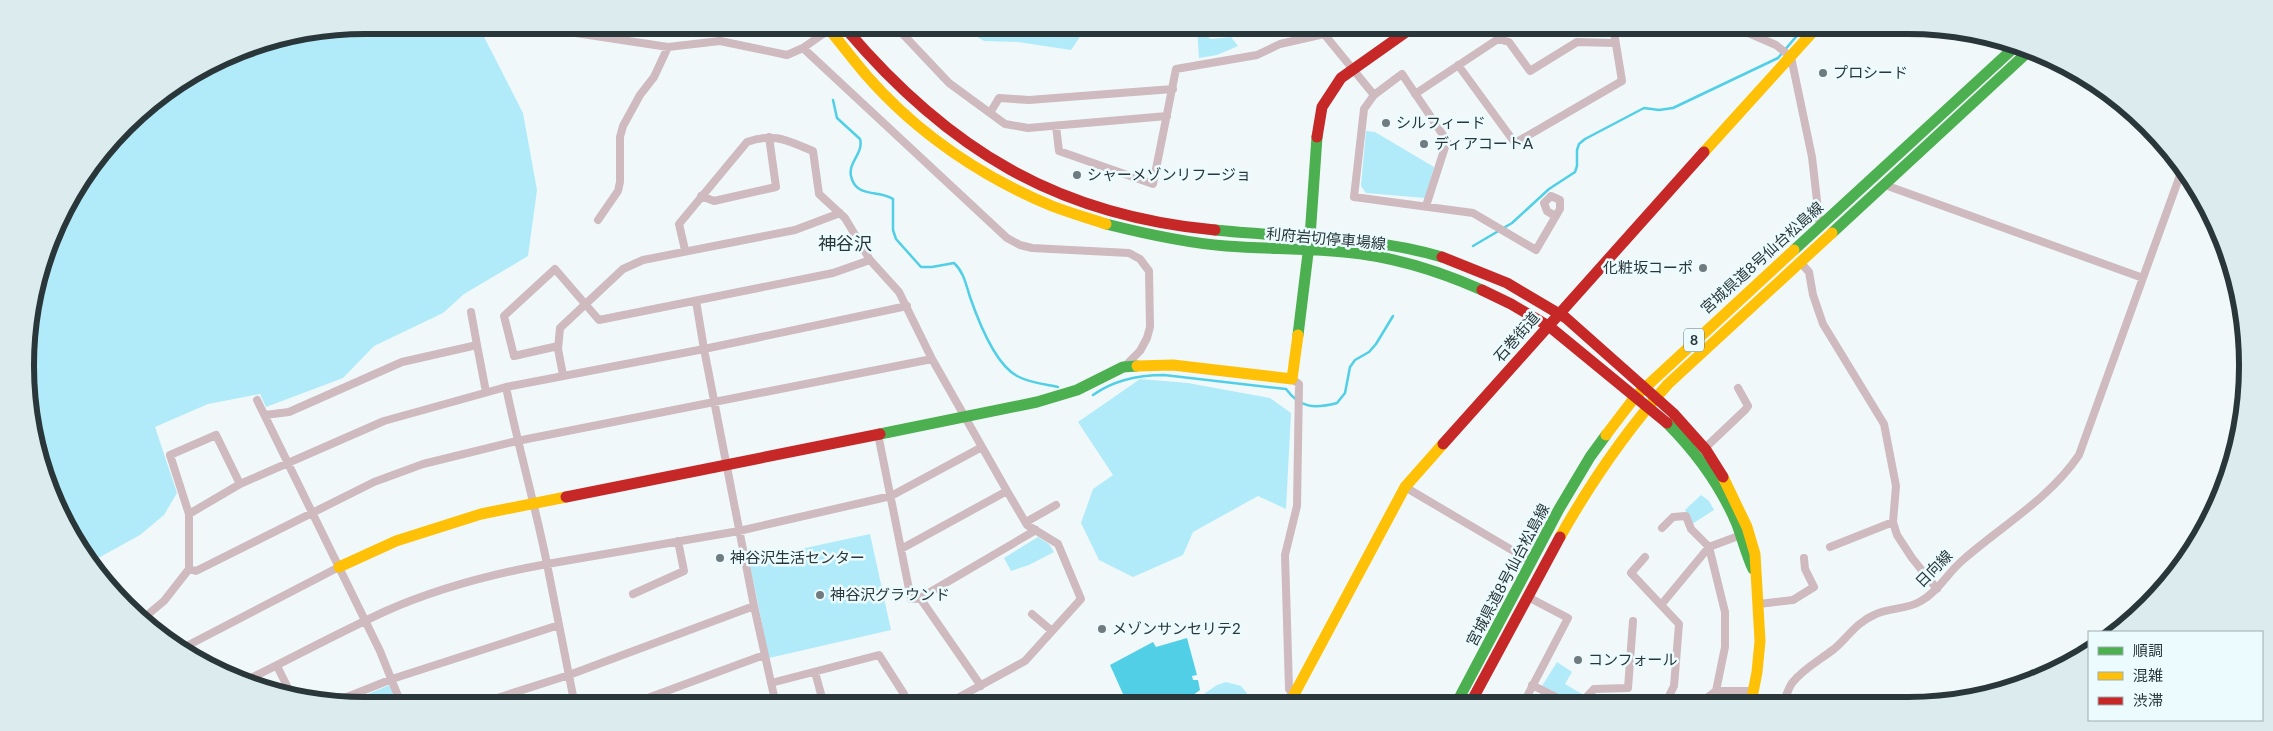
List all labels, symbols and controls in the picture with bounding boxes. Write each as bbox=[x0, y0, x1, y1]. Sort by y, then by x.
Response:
place label: プロシード bbox=[1833, 63, 1908, 81]
marker: プロシード bbox=[1817, 67, 1829, 79]
place label: シルフィード bbox=[1396, 113, 1486, 131]
marker: シルフィード bbox=[1380, 117, 1392, 129]
place label: ディアコートA bbox=[1434, 134, 1534, 152]
marker: ディアコートA bbox=[1418, 138, 1430, 150]
place label: シャーメゾンリフージョ bbox=[1087, 165, 1251, 183]
marker: シャーメゾンリフージョ bbox=[1071, 169, 1083, 181]
street label: 宮城県道8号仙台松島線 bbox=[1696, 197, 1826, 317]
street label: 利府岩切停車場線 bbox=[1266, 224, 1387, 252]
district label: 神谷沢 bbox=[818, 232, 872, 254]
place label: 化粧坂コーポ bbox=[1603, 258, 1693, 276]
marker: 化粧坂コーポ bbox=[1697, 262, 1709, 274]
street label: 石巻街道 bbox=[1490, 308, 1543, 365]
road number: 8 bbox=[1684, 328, 1704, 352]
street label: 宮城県道8号仙台松島線 bbox=[1462, 500, 1552, 649]
street label: 日向線 bbox=[1911, 546, 1956, 591]
place label: 神谷沢生活センター bbox=[730, 548, 865, 566]
marker: 神谷沢生活センター bbox=[714, 552, 726, 564]
place label: 神谷沢グラウンド bbox=[830, 585, 950, 603]
marker: 神谷沢グラウンド bbox=[814, 589, 826, 601]
place label: メゾンサンセリテ2 bbox=[1112, 619, 1241, 637]
marker: メゾンサンセリテ2 bbox=[1096, 623, 1108, 635]
legend bbox=[2088, 631, 2263, 721]
text: 順調 bbox=[2133, 641, 2163, 659]
place label: コンフォール bbox=[1588, 650, 1678, 668]
marker: コンフォール bbox=[1572, 654, 1584, 666]
text: 混雑 bbox=[2133, 666, 2163, 684]
text: 渋滞 bbox=[2133, 691, 2163, 709]

